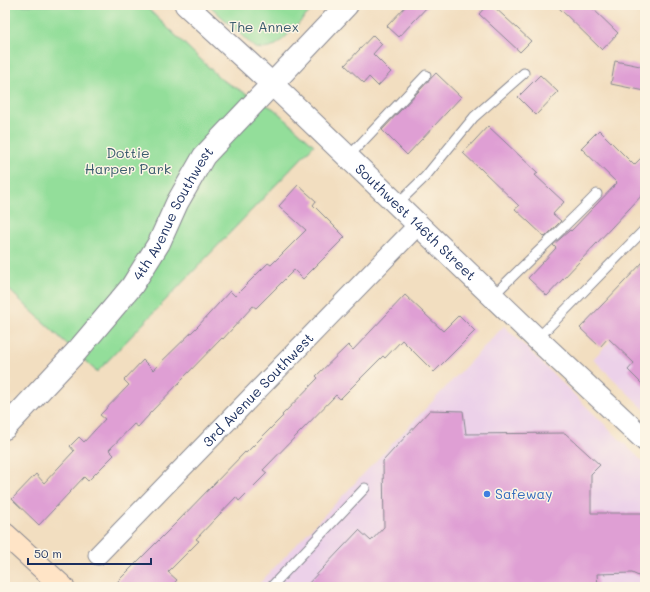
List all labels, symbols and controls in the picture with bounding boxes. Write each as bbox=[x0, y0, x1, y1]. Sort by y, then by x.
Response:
park label: The Annex bbox=[229, 17, 299, 36]
street label: 4th Avenue Southwest bbox=[128, 142, 217, 284]
park label: Dottie Harper Park bbox=[85, 143, 171, 178]
street label: Southwest 146th Street bbox=[351, 159, 481, 284]
street label: 3rd Avenue Southwest bbox=[198, 328, 318, 451]
place label: Safeway bbox=[495, 484, 553, 503]
marker: Safeway bbox=[482, 489, 492, 499]
scale bar bbox=[28, 540, 151, 566]
text: 50 m bbox=[34, 545, 62, 561]

